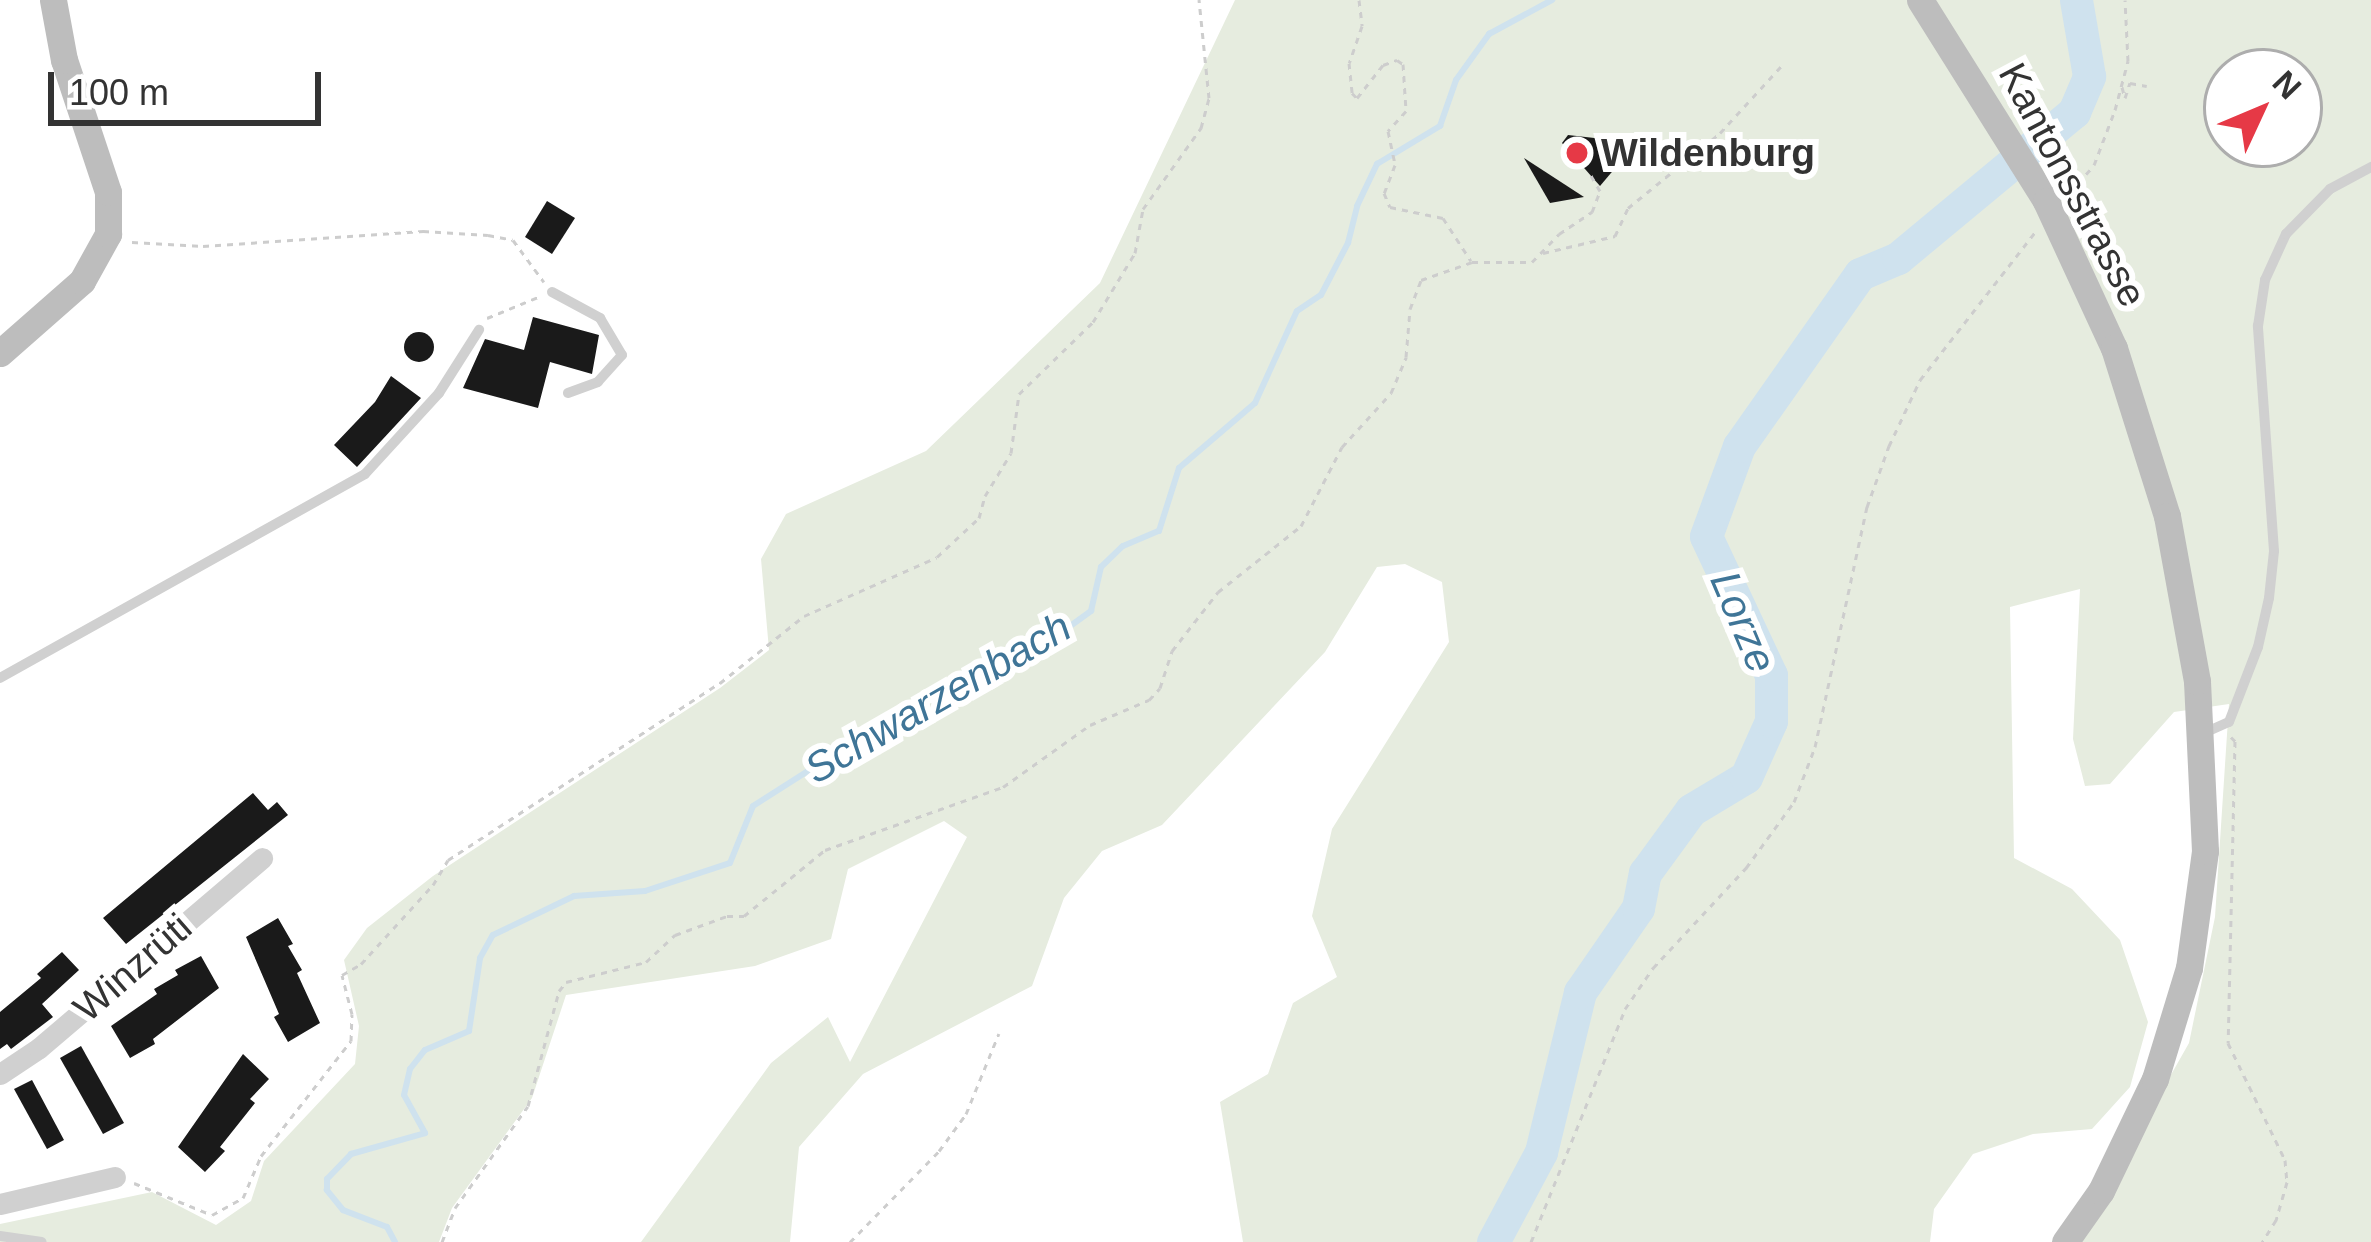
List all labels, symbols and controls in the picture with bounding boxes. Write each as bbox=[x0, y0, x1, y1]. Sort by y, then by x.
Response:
scale bar bbox=[54, 48, 327, 122]
north arrow bbox=[2203, 48, 2323, 168]
street label: Kantonsstrasse bbox=[1988, 55, 2156, 315]
text: N bbox=[2266, 63, 2309, 106]
text: 100 m bbox=[69, 72, 169, 113]
place label: Wildenburg bbox=[1601, 130, 1815, 176]
marker: Wildenburg bbox=[1564, 140, 1590, 166]
water label: Lorze bbox=[1699, 564, 1787, 680]
water label: Schwarzenbach bbox=[796, 601, 1080, 795]
street label: Winzrüti bbox=[65, 904, 201, 1032]

